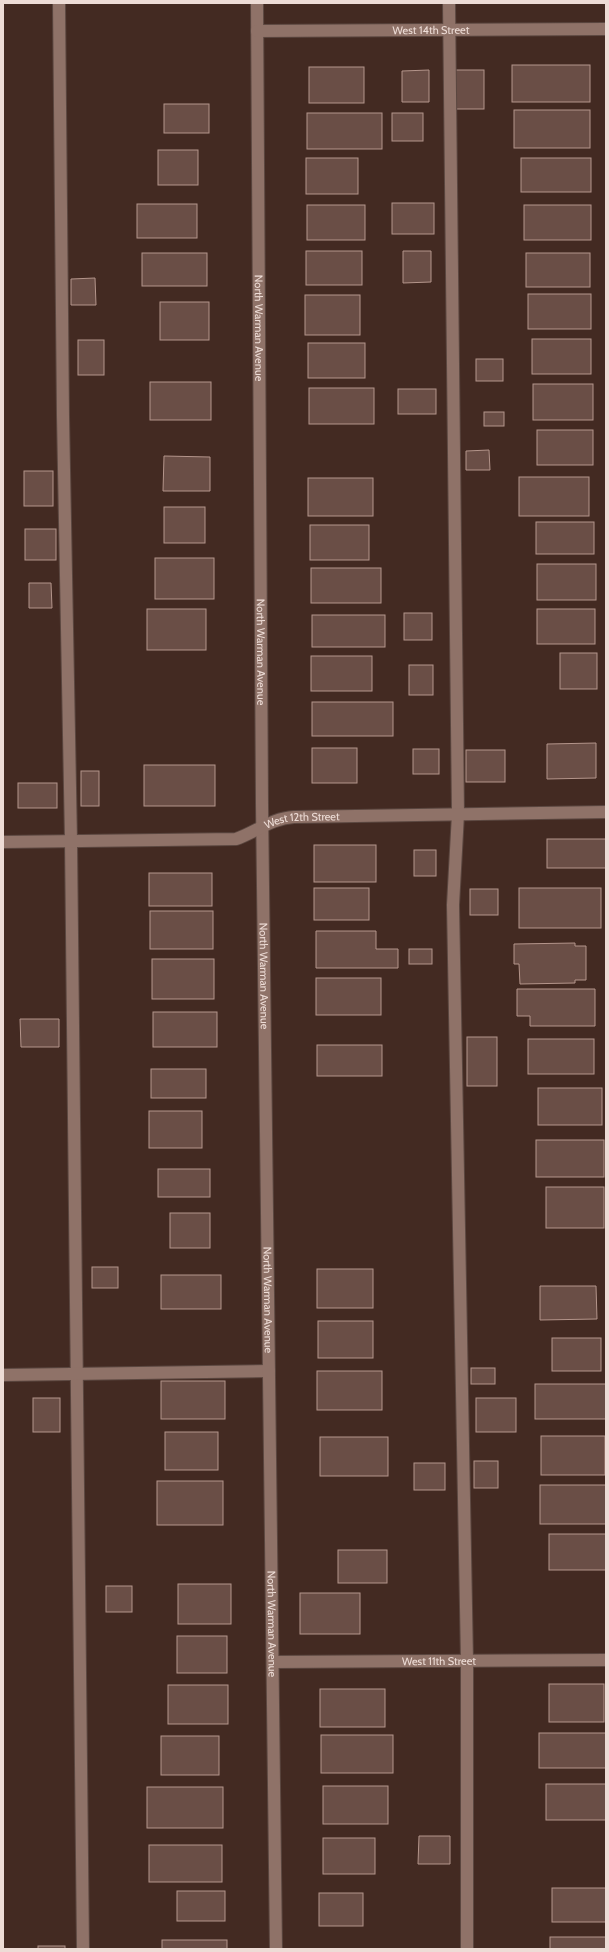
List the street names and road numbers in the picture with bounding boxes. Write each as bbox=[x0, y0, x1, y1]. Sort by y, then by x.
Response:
street label: West 14th Street bbox=[393, 23, 470, 37]
street label: North Warman Avenue bbox=[252, 275, 266, 382]
street label: North Warman Avenue bbox=[254, 599, 268, 706]
street label: West 12th Street bbox=[262, 809, 340, 832]
street label: North Warman Avenue bbox=[256, 923, 272, 1030]
street label: North Warman Avenue bbox=[260, 1247, 276, 1354]
street label: North Warman Avenue bbox=[264, 1571, 280, 1678]
street label: West 11th Street bbox=[402, 1654, 476, 1668]

